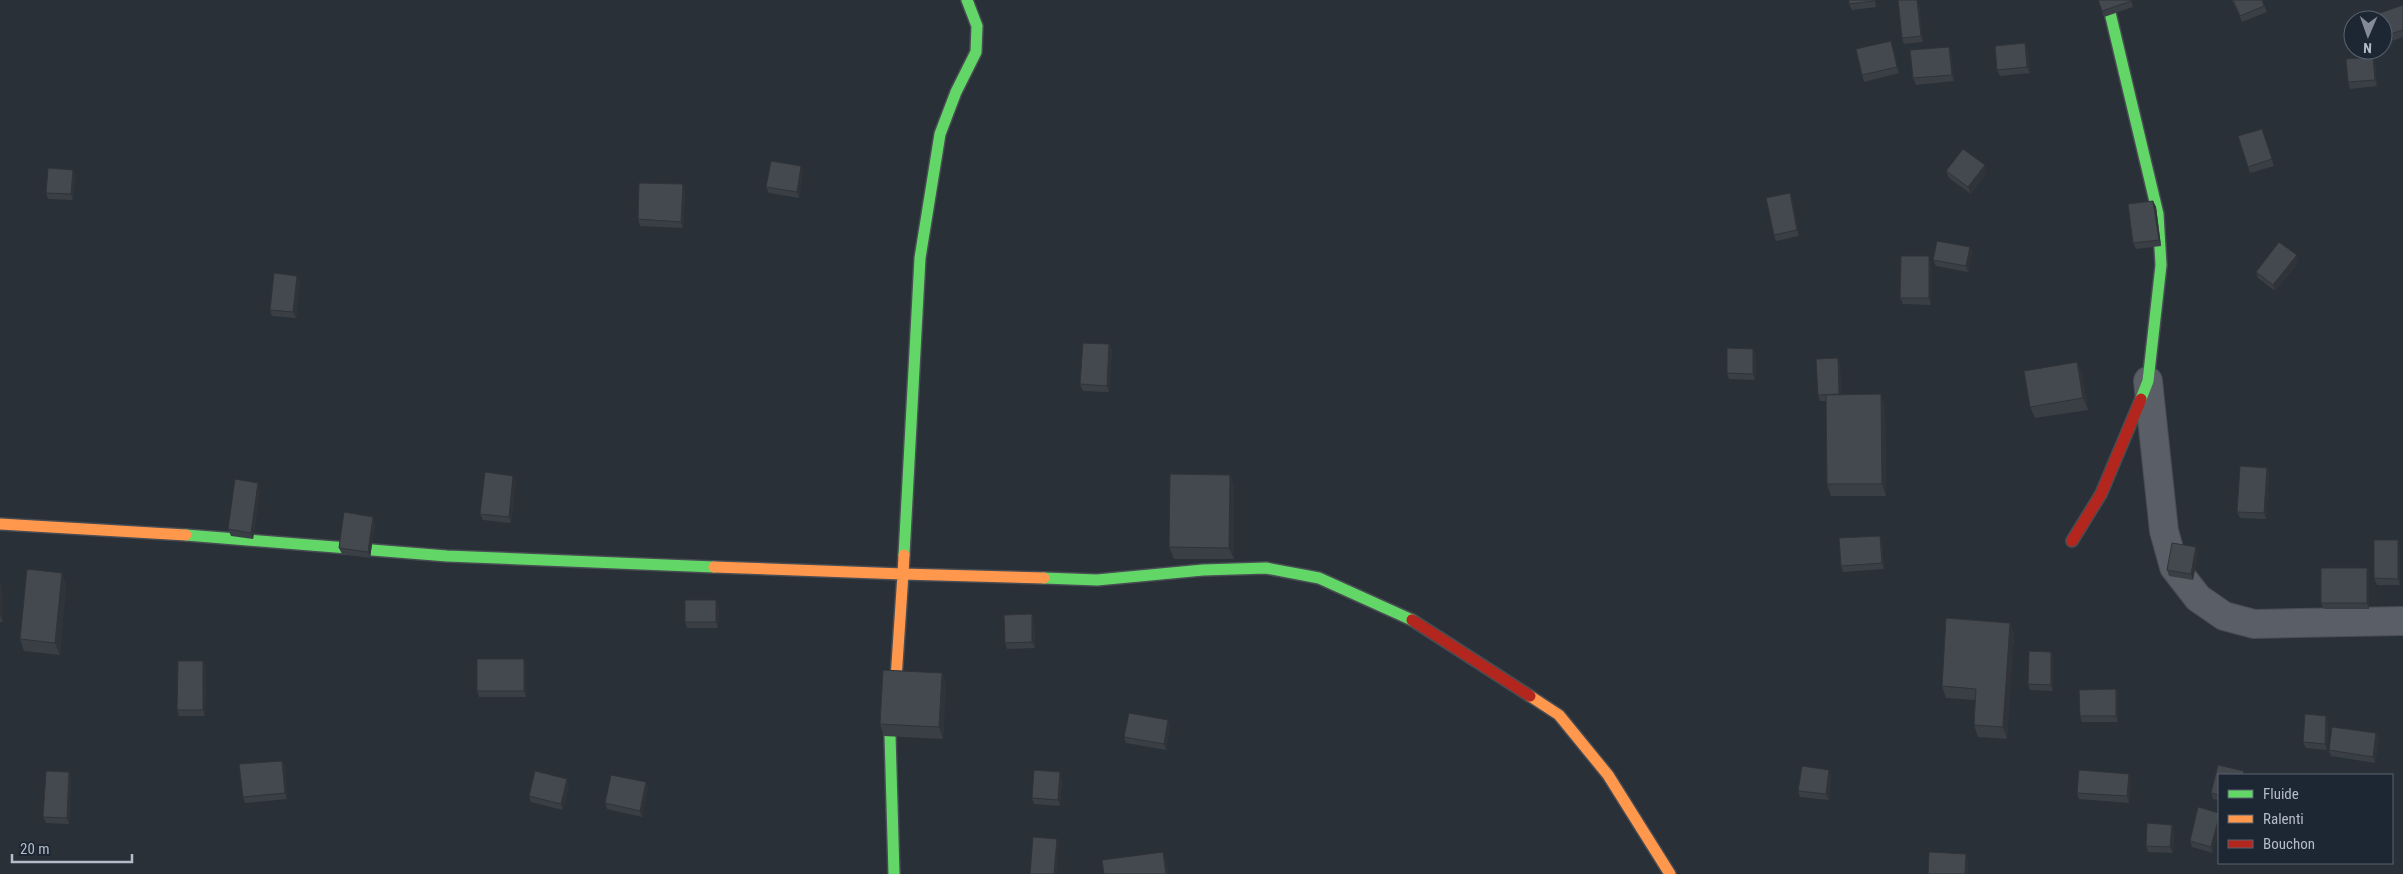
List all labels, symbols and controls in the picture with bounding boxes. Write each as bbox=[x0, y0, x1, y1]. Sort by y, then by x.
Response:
north arrow bbox=[2343, 10, 2393, 60]
text: N bbox=[2363, 40, 2372, 56]
legend bbox=[2218, 774, 2393, 864]
text: Fluide bbox=[2263, 785, 2299, 803]
text: Ralenti bbox=[2263, 810, 2304, 828]
scale bar bbox=[12, 832, 132, 864]
text: Bouchon bbox=[2263, 835, 2315, 853]
text: 20 m bbox=[20, 840, 50, 858]

